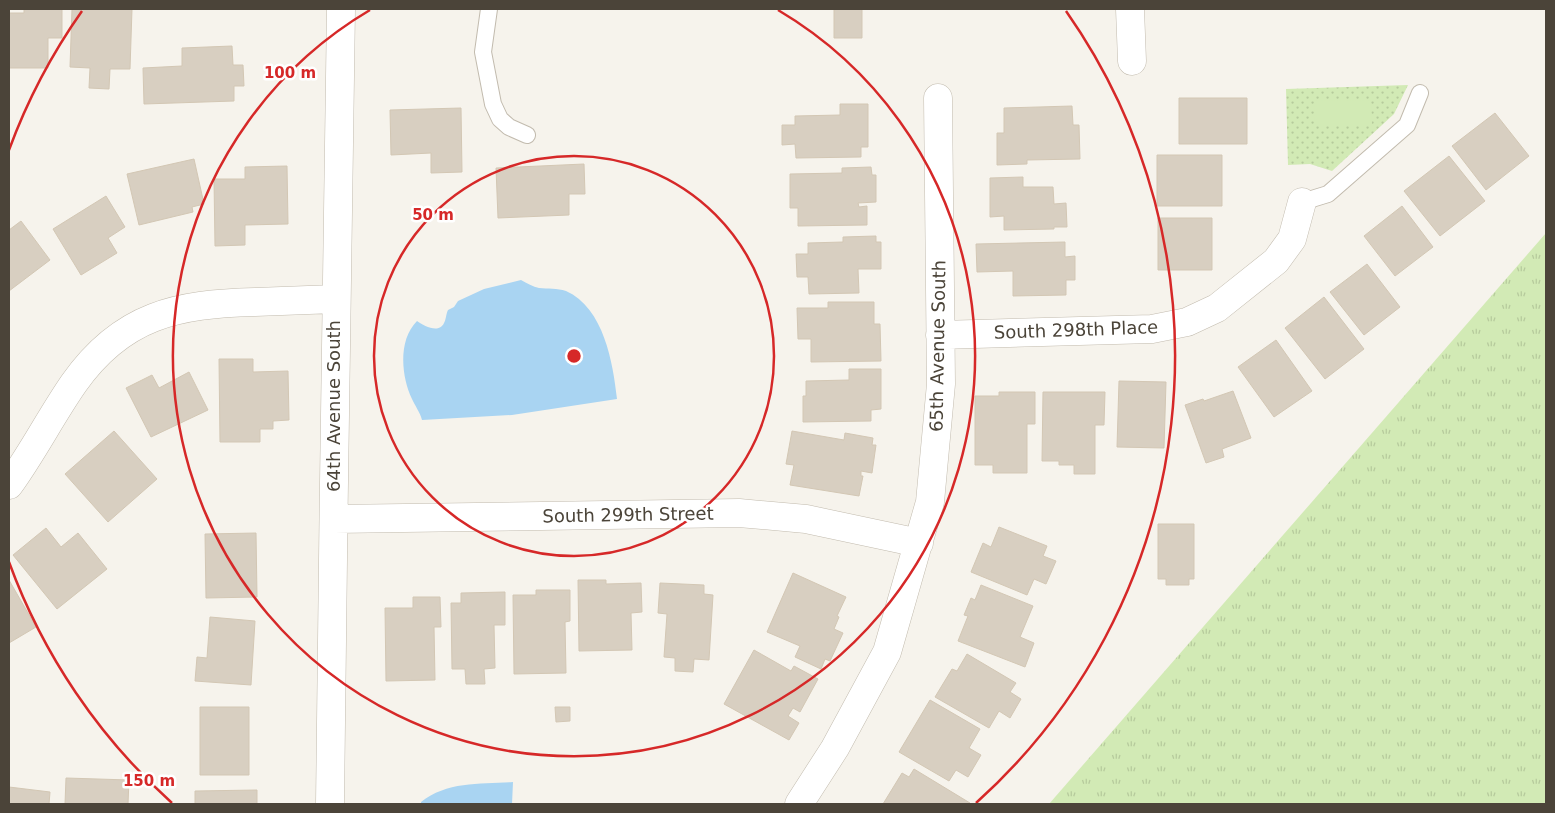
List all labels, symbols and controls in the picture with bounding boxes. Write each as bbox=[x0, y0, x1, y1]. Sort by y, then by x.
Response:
text: 100 m bbox=[264, 64, 316, 82]
text: 50 m bbox=[412, 206, 454, 224]
street label: 65th Avenue South bbox=[926, 260, 949, 432]
street label: South 298th Place bbox=[993, 316, 1159, 343]
street label: 64th Avenue South bbox=[323, 320, 344, 492]
centre of rings bbox=[565, 347, 583, 365]
street label: South 299th Street bbox=[542, 503, 714, 526]
text: 150 m bbox=[123, 772, 175, 790]

